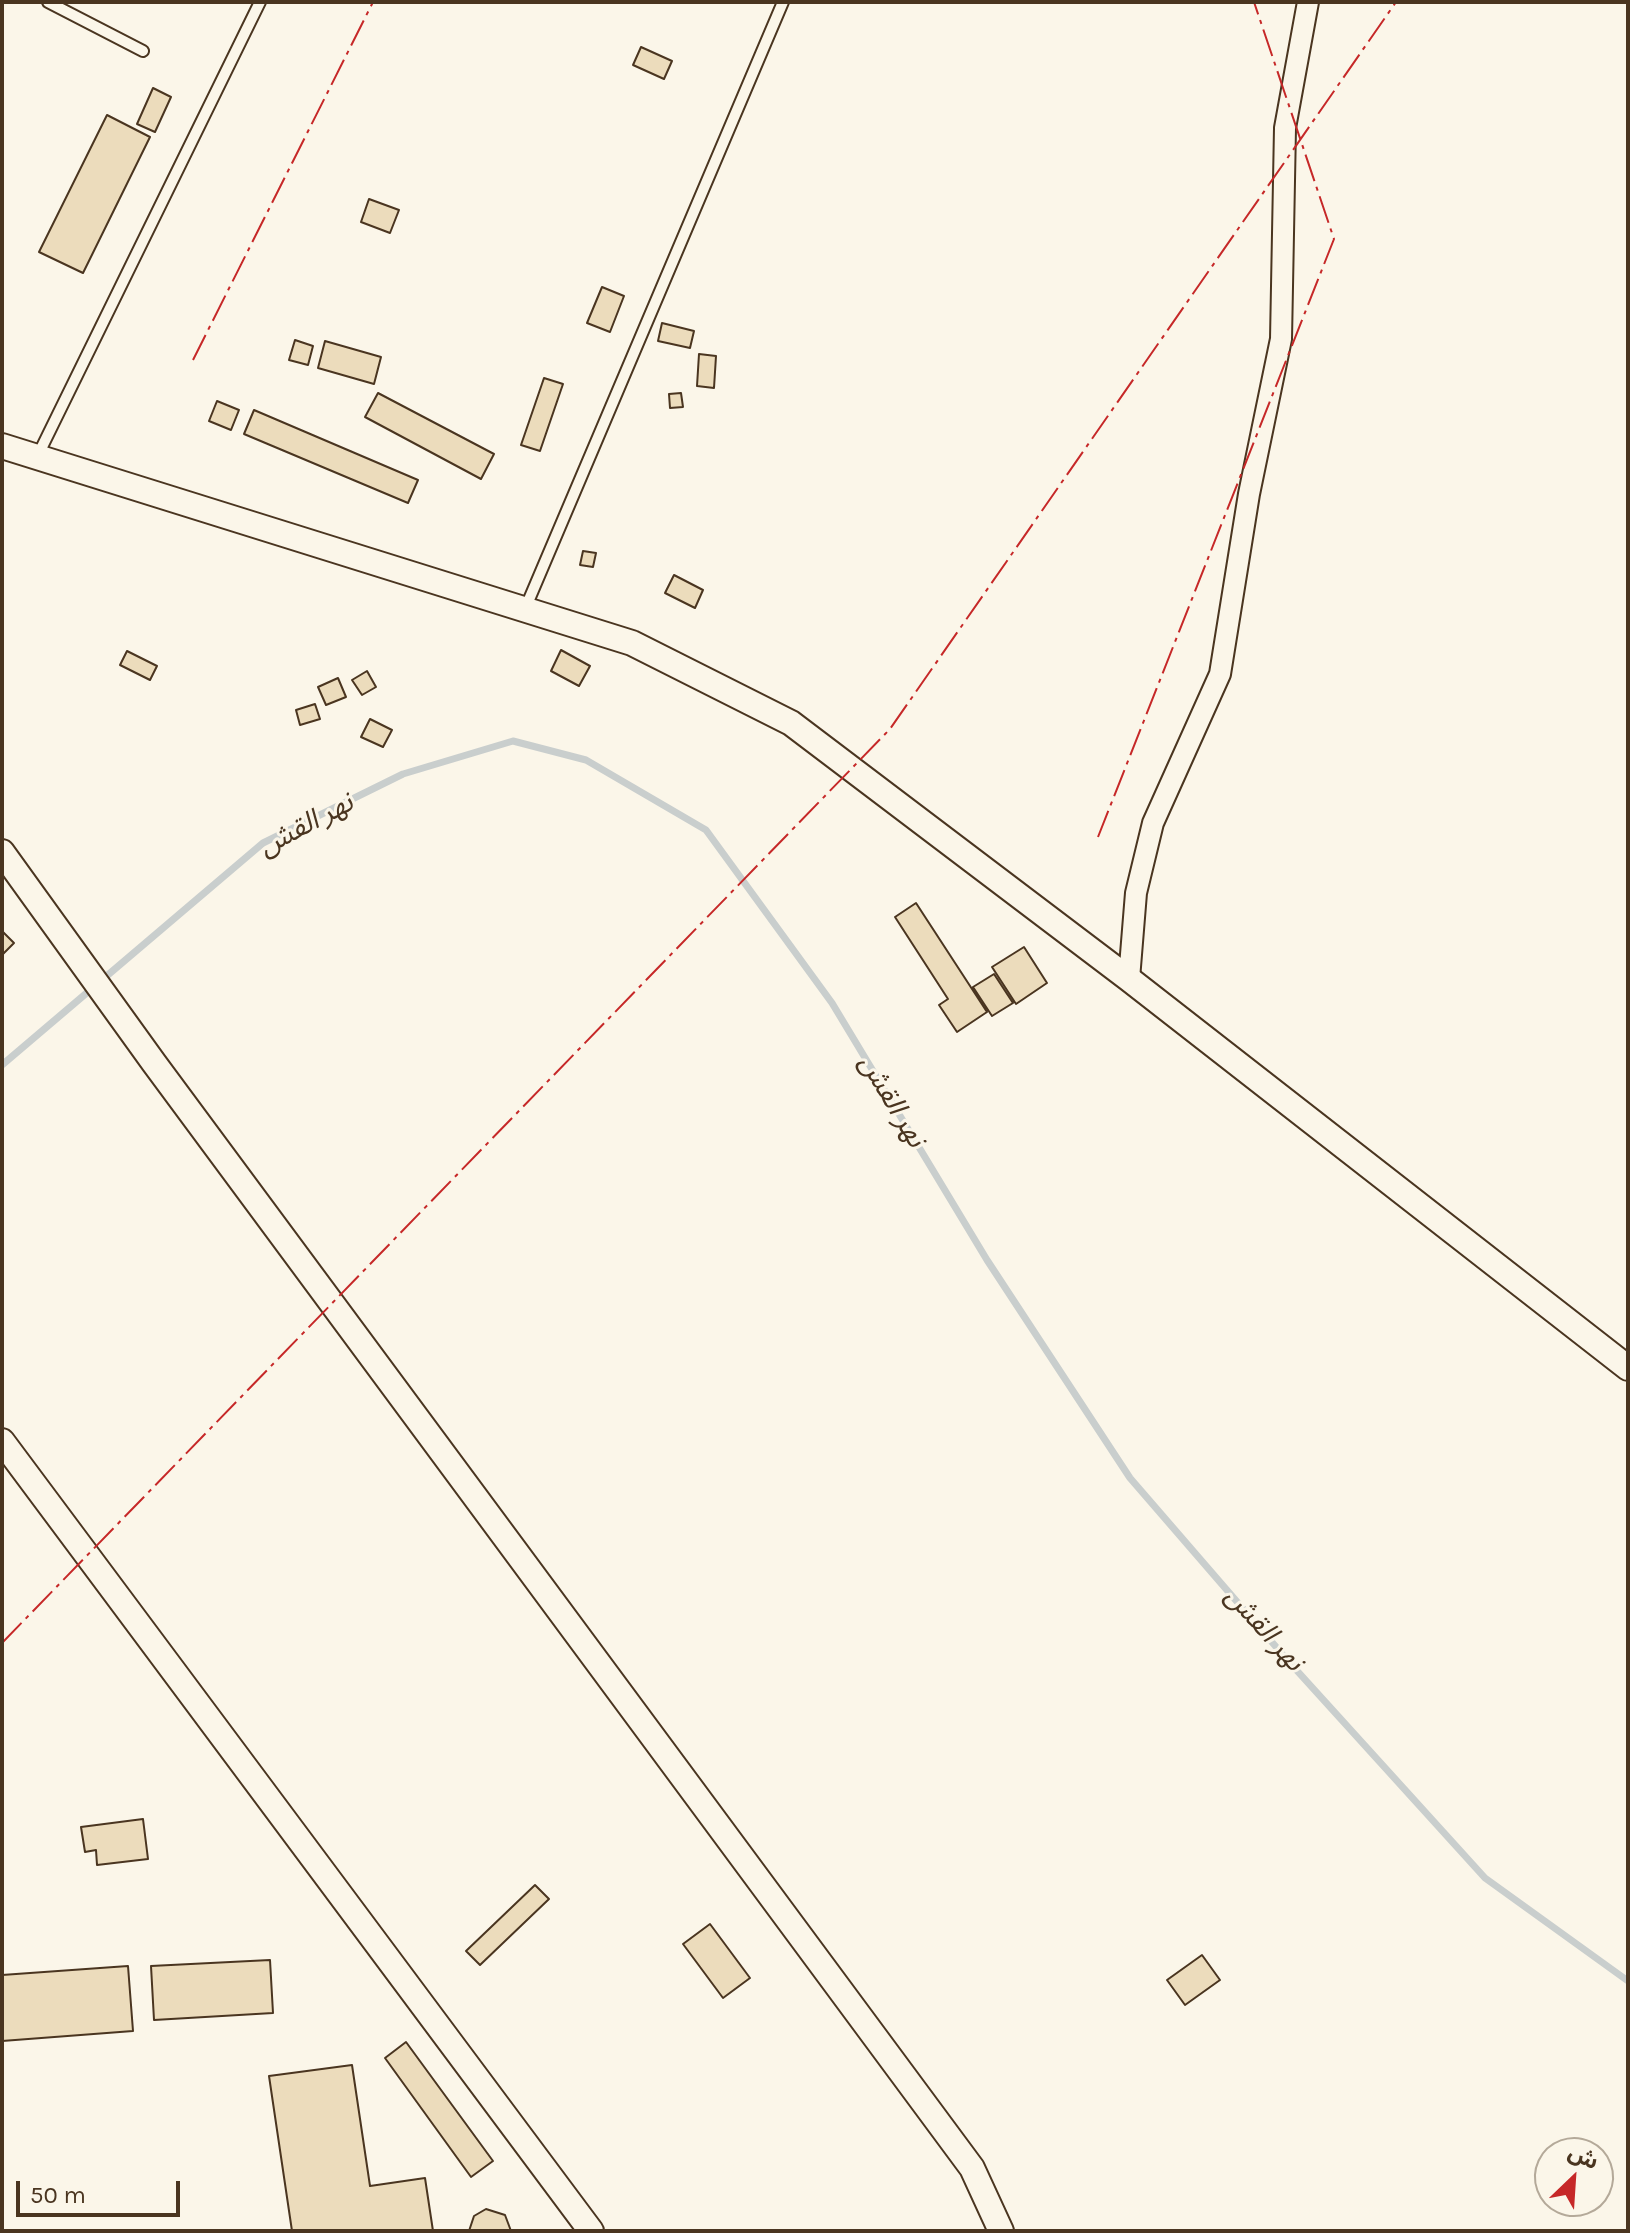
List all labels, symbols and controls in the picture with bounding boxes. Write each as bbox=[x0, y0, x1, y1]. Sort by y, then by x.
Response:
water label: نهر القش bbox=[253, 786, 359, 864]
water label: نهر القش bbox=[851, 1049, 933, 1153]
water label: نهر القش bbox=[1217, 1580, 1311, 1678]
north arrow bbox=[1534, 2137, 1614, 2217]
text: ش bbox=[1564, 2139, 1602, 2175]
scale bar bbox=[20, 2165, 184, 2215]
text: 50 m bbox=[30, 2181, 86, 2209]

